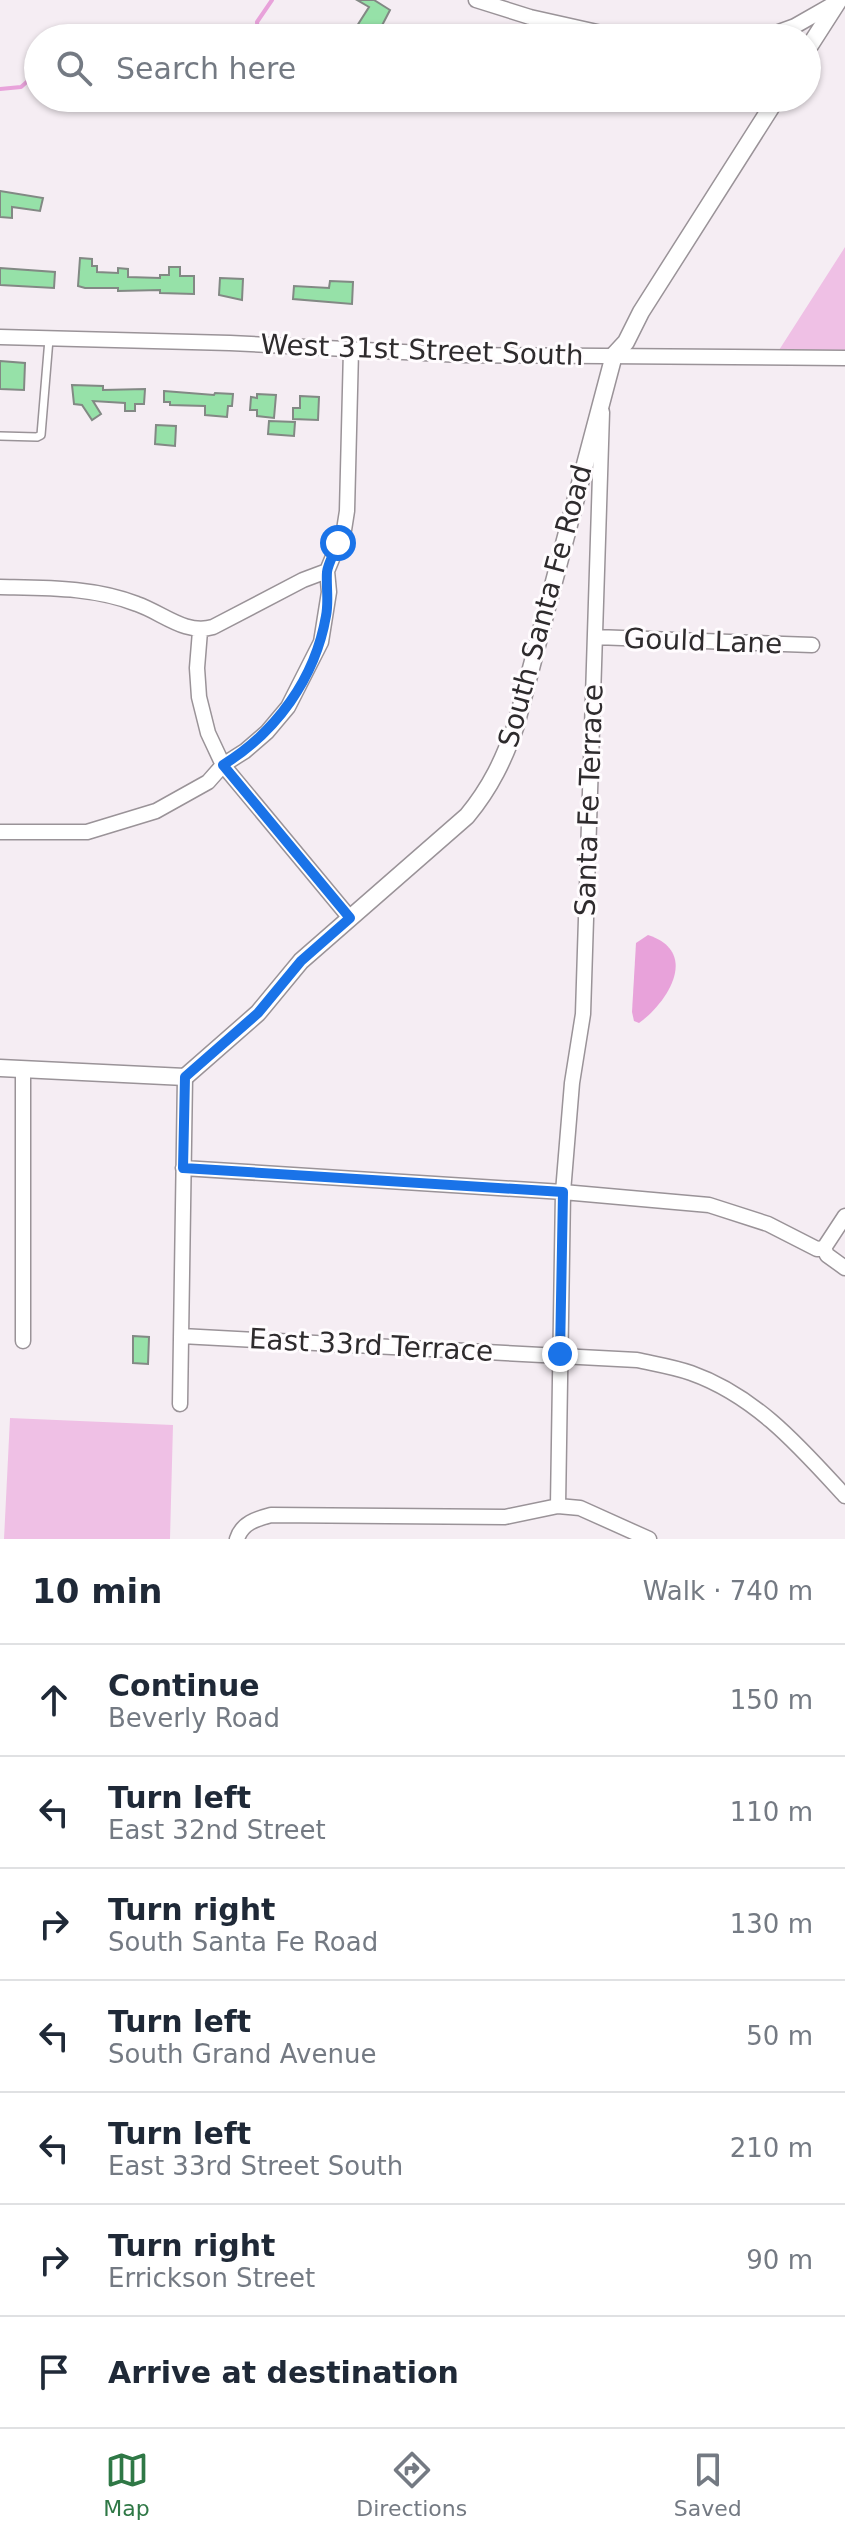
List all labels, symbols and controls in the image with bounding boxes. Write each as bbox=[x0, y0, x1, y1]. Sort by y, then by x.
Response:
search box bbox=[24, 24, 821, 112]
icon: search bbox=[52, 46, 96, 90]
text: Search here bbox=[116, 51, 296, 86]
street label: West 31st Street South bbox=[260, 328, 584, 372]
street label: South Santa Fe Road bbox=[491, 461, 599, 751]
route start bbox=[320, 525, 356, 561]
street label: Gould Lane bbox=[623, 622, 783, 660]
street label: Santa Fe Terrace bbox=[568, 683, 610, 917]
street label: East 33rd Terrace bbox=[248, 1322, 494, 1368]
route end bbox=[542, 1336, 578, 1372]
text: 10 min bbox=[32, 1571, 162, 1611]
text: Walk · 740 m bbox=[643, 1576, 813, 1606]
text: Continue bbox=[108, 1668, 260, 1703]
icon: ahead bbox=[32, 1678, 76, 1722]
text: 150 m bbox=[730, 1685, 813, 1715]
text: Beverly Road bbox=[108, 1703, 280, 1733]
text: Turn left bbox=[108, 1780, 251, 1815]
icon: left bbox=[32, 1790, 76, 1834]
text: 110 m bbox=[730, 1797, 813, 1827]
text: East 32nd Street bbox=[108, 1815, 326, 1845]
text: Turn right bbox=[108, 1892, 275, 1927]
icon: right bbox=[32, 1902, 76, 1946]
text: 130 m bbox=[730, 1909, 813, 1939]
text: South Santa Fe Road bbox=[108, 1927, 378, 1957]
text: Turn left bbox=[108, 2004, 251, 2039]
icon: left bbox=[32, 2014, 76, 2058]
text: 50 m bbox=[746, 2021, 813, 2051]
text: South Grand Avenue bbox=[108, 2039, 376, 2069]
text: Turn left bbox=[108, 2116, 251, 2151]
icon: left bbox=[32, 2126, 76, 2170]
text: 210 m bbox=[730, 2133, 813, 2163]
text: East 33rd Street South bbox=[108, 2151, 403, 2181]
text: Turn right bbox=[108, 2228, 275, 2263]
icon: right bbox=[32, 2238, 76, 2282]
text: 90 m bbox=[746, 2245, 813, 2275]
text: Errickson Street bbox=[108, 2263, 315, 2293]
icon: arrive bbox=[32, 2350, 76, 2394]
text: Arrive at destination bbox=[108, 2355, 459, 2390]
tab: Map bbox=[103, 2448, 150, 2521]
tab: Directions bbox=[356, 2448, 467, 2521]
tab: Saved bbox=[674, 2448, 742, 2521]

